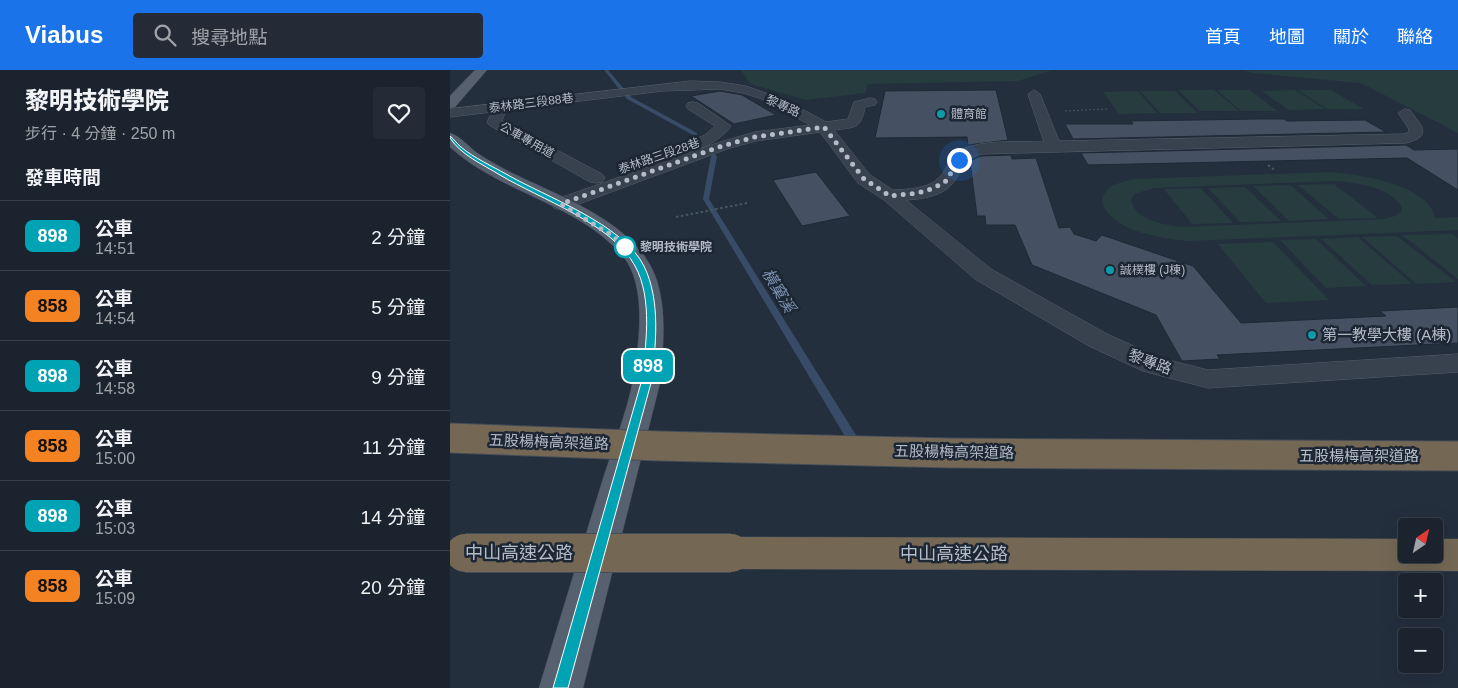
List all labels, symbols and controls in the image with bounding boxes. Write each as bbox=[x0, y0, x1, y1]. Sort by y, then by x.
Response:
search box bbox=[133, 13, 483, 58]
text: Viabus bbox=[25, 21, 103, 48]
icon: search bbox=[151, 21, 179, 49]
text: 搜尋地點 bbox=[191, 27, 267, 48]
text: 首頁 bbox=[1205, 27, 1241, 47]
text: 地圖 bbox=[1269, 27, 1305, 47]
text: 關於 bbox=[1333, 27, 1369, 47]
text: 聯絡 bbox=[1397, 27, 1433, 47]
text: 黎明技術學院 bbox=[25, 87, 169, 114]
button: heart bbox=[373, 87, 425, 139]
street label: 泰林路三段88巷 bbox=[488, 91, 574, 115]
street label: 黎專路 bbox=[764, 92, 802, 120]
place label: 體育館 bbox=[951, 107, 987, 121]
marker: 體育館 bbox=[935, 108, 947, 120]
street label: 公車專用道 bbox=[497, 119, 557, 161]
text: 步行 · 4 分鐘 · 250 m bbox=[25, 125, 175, 142]
street label: 泰林路三段28巷 bbox=[616, 135, 702, 177]
your location bbox=[947, 148, 972, 173]
text: 發車時間 bbox=[25, 167, 101, 188]
text: 公車 bbox=[95, 218, 133, 239]
text: 898 bbox=[37, 226, 68, 246]
text: 2 分鐘 bbox=[371, 227, 425, 248]
marker: 黎明技術學院 bbox=[614, 236, 636, 258]
text: 14:51 bbox=[95, 240, 135, 257]
place label: 黎明技術學院 bbox=[640, 240, 712, 254]
place label: 誠樸樓 (J棟) bbox=[1120, 263, 1185, 277]
marker: 誠樸樓 (J棟) bbox=[1104, 264, 1116, 276]
water label: 橫窠溪 bbox=[759, 265, 799, 317]
text: 公車 bbox=[95, 288, 133, 309]
text: 858 bbox=[37, 296, 68, 316]
text: 5 分鐘 bbox=[371, 297, 425, 318]
text: 14:54 bbox=[95, 310, 135, 327]
place label: 第一教學大樓 (A棟) bbox=[1322, 326, 1451, 343]
marker: 第一教學大樓 (A棟) bbox=[1306, 329, 1318, 341]
street label: 黎專路 bbox=[1126, 346, 1174, 377]
line badge: 898 bbox=[619, 350, 677, 382]
text: 898 bbox=[633, 356, 663, 376]
text: 公車 bbox=[95, 358, 133, 379]
text: 898 bbox=[37, 366, 68, 386]
text: 9 分鐘 bbox=[371, 367, 425, 388]
text: 14:58 bbox=[95, 380, 135, 397]
text: 公車 bbox=[95, 428, 133, 449]
street label: 五股楊梅高架道路 bbox=[489, 431, 609, 452]
text: 858 bbox=[37, 436, 68, 456]
text: 11 分鐘 bbox=[362, 437, 425, 458]
street label: 五股楊梅高架道路 bbox=[894, 442, 1014, 461]
street label: 五股楊梅高架道路 bbox=[1299, 447, 1419, 464]
text: 15:00 bbox=[95, 450, 135, 467]
text: 公車 bbox=[95, 498, 133, 519]
text: 898 bbox=[37, 506, 68, 526]
text: 14 分鐘 bbox=[361, 507, 425, 528]
north arrow bbox=[1398, 518, 1442, 562]
map controls bbox=[1398, 518, 1443, 673]
text: 15:03 bbox=[95, 520, 135, 537]
street label: 中山高速公路 bbox=[465, 543, 573, 563]
street label: 中山高速公路 bbox=[900, 544, 1008, 564]
text: 公車 bbox=[95, 568, 133, 589]
button: + bbox=[1398, 573, 1443, 618]
text: 858 bbox=[37, 576, 68, 596]
text: 20 分鐘 bbox=[361, 577, 425, 598]
text: 15:09 bbox=[95, 590, 135, 607]
button: − bbox=[1398, 628, 1443, 673]

